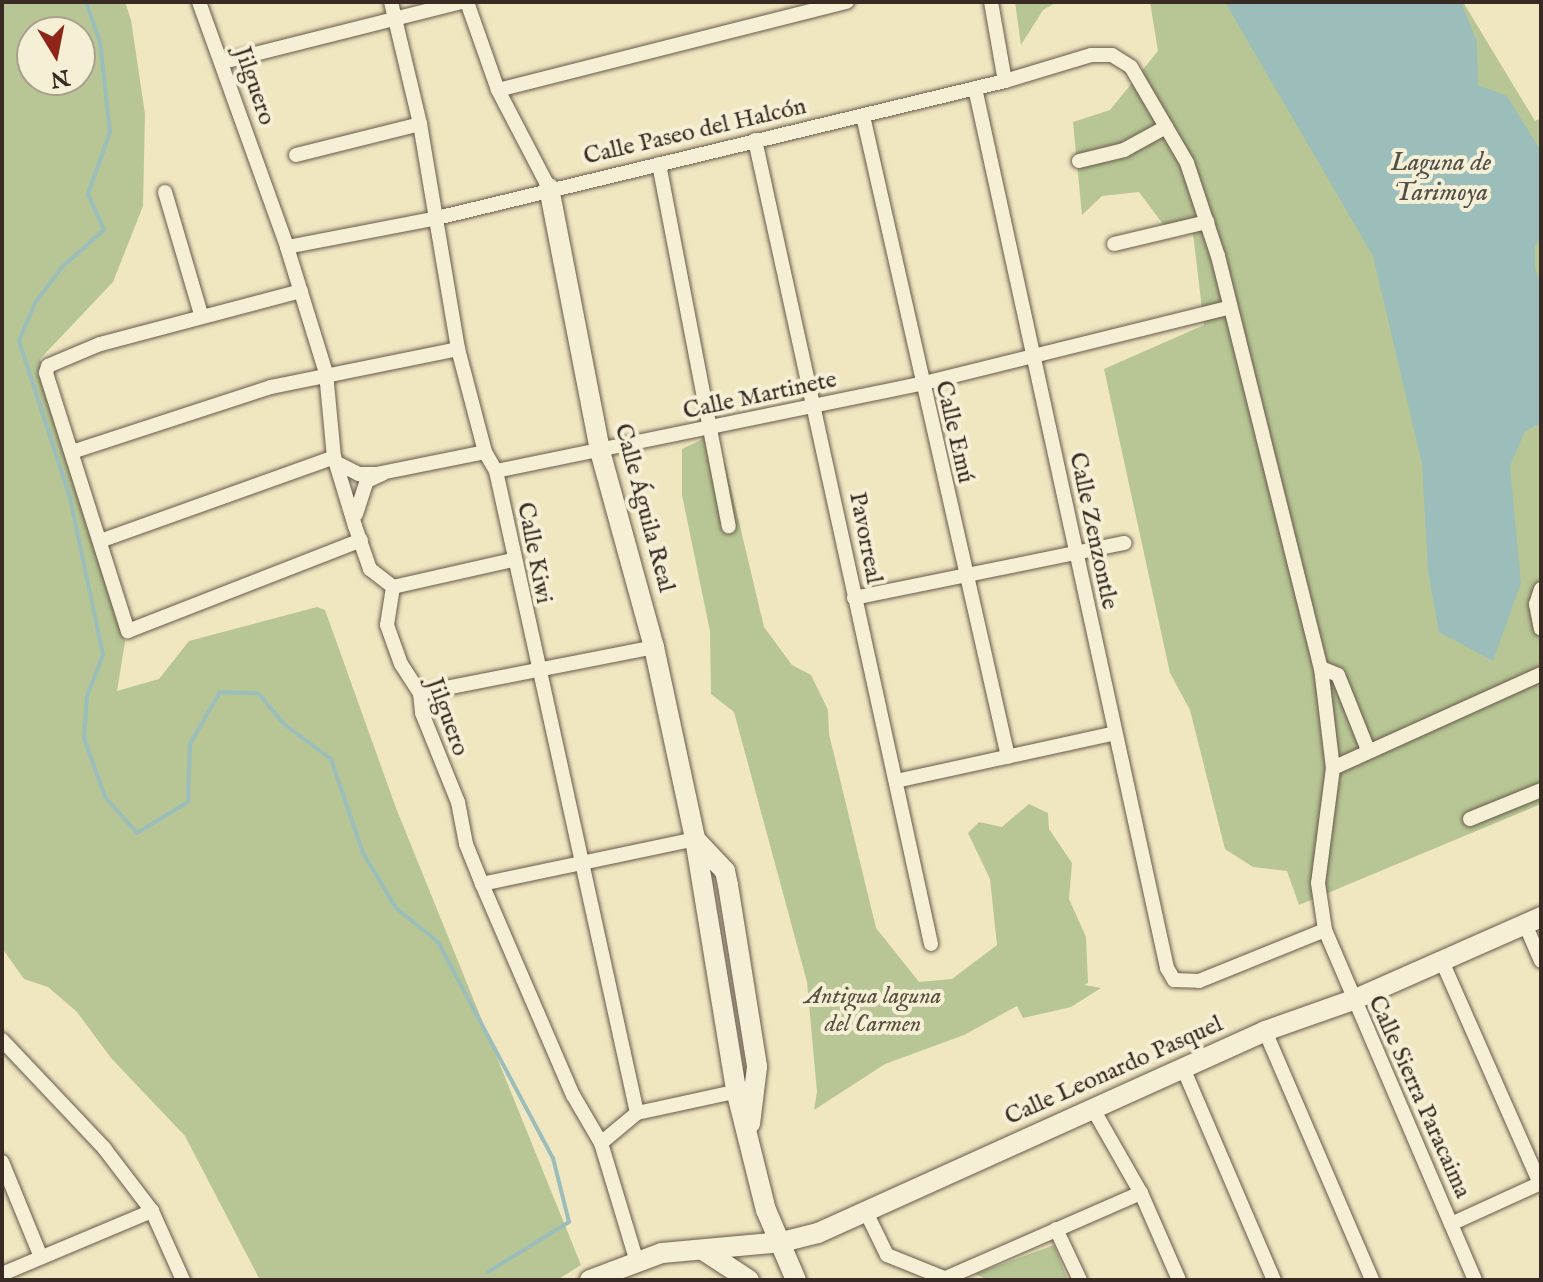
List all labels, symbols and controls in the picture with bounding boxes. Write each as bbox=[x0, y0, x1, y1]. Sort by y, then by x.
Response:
north arrow bbox=[16, 16, 96, 96]
street label: Jilguero bbox=[227, 43, 281, 129]
text: N bbox=[48, 62, 72, 93]
street label: Calle Paseo del Halcón bbox=[581, 92, 809, 172]
water label: Laguna de Tarimoya bbox=[1391, 147, 1491, 208]
street label: Calle Martinete bbox=[681, 366, 839, 426]
street label: Calle Emú bbox=[928, 378, 980, 486]
street label: Calle Águila Real bbox=[608, 421, 680, 595]
street label: Calle Zenzontle bbox=[1062, 450, 1124, 612]
street label: Pavorreal bbox=[842, 490, 888, 586]
street label: Calle Kiwi bbox=[510, 500, 558, 606]
street label: Jilguero bbox=[420, 674, 474, 760]
park label: Antigua laguna del Carmen bbox=[805, 983, 941, 1039]
street label: Calle Sierra Paracaima bbox=[1361, 991, 1477, 1203]
street label: Calle Leonardo Pasquel bbox=[1001, 1010, 1227, 1132]

